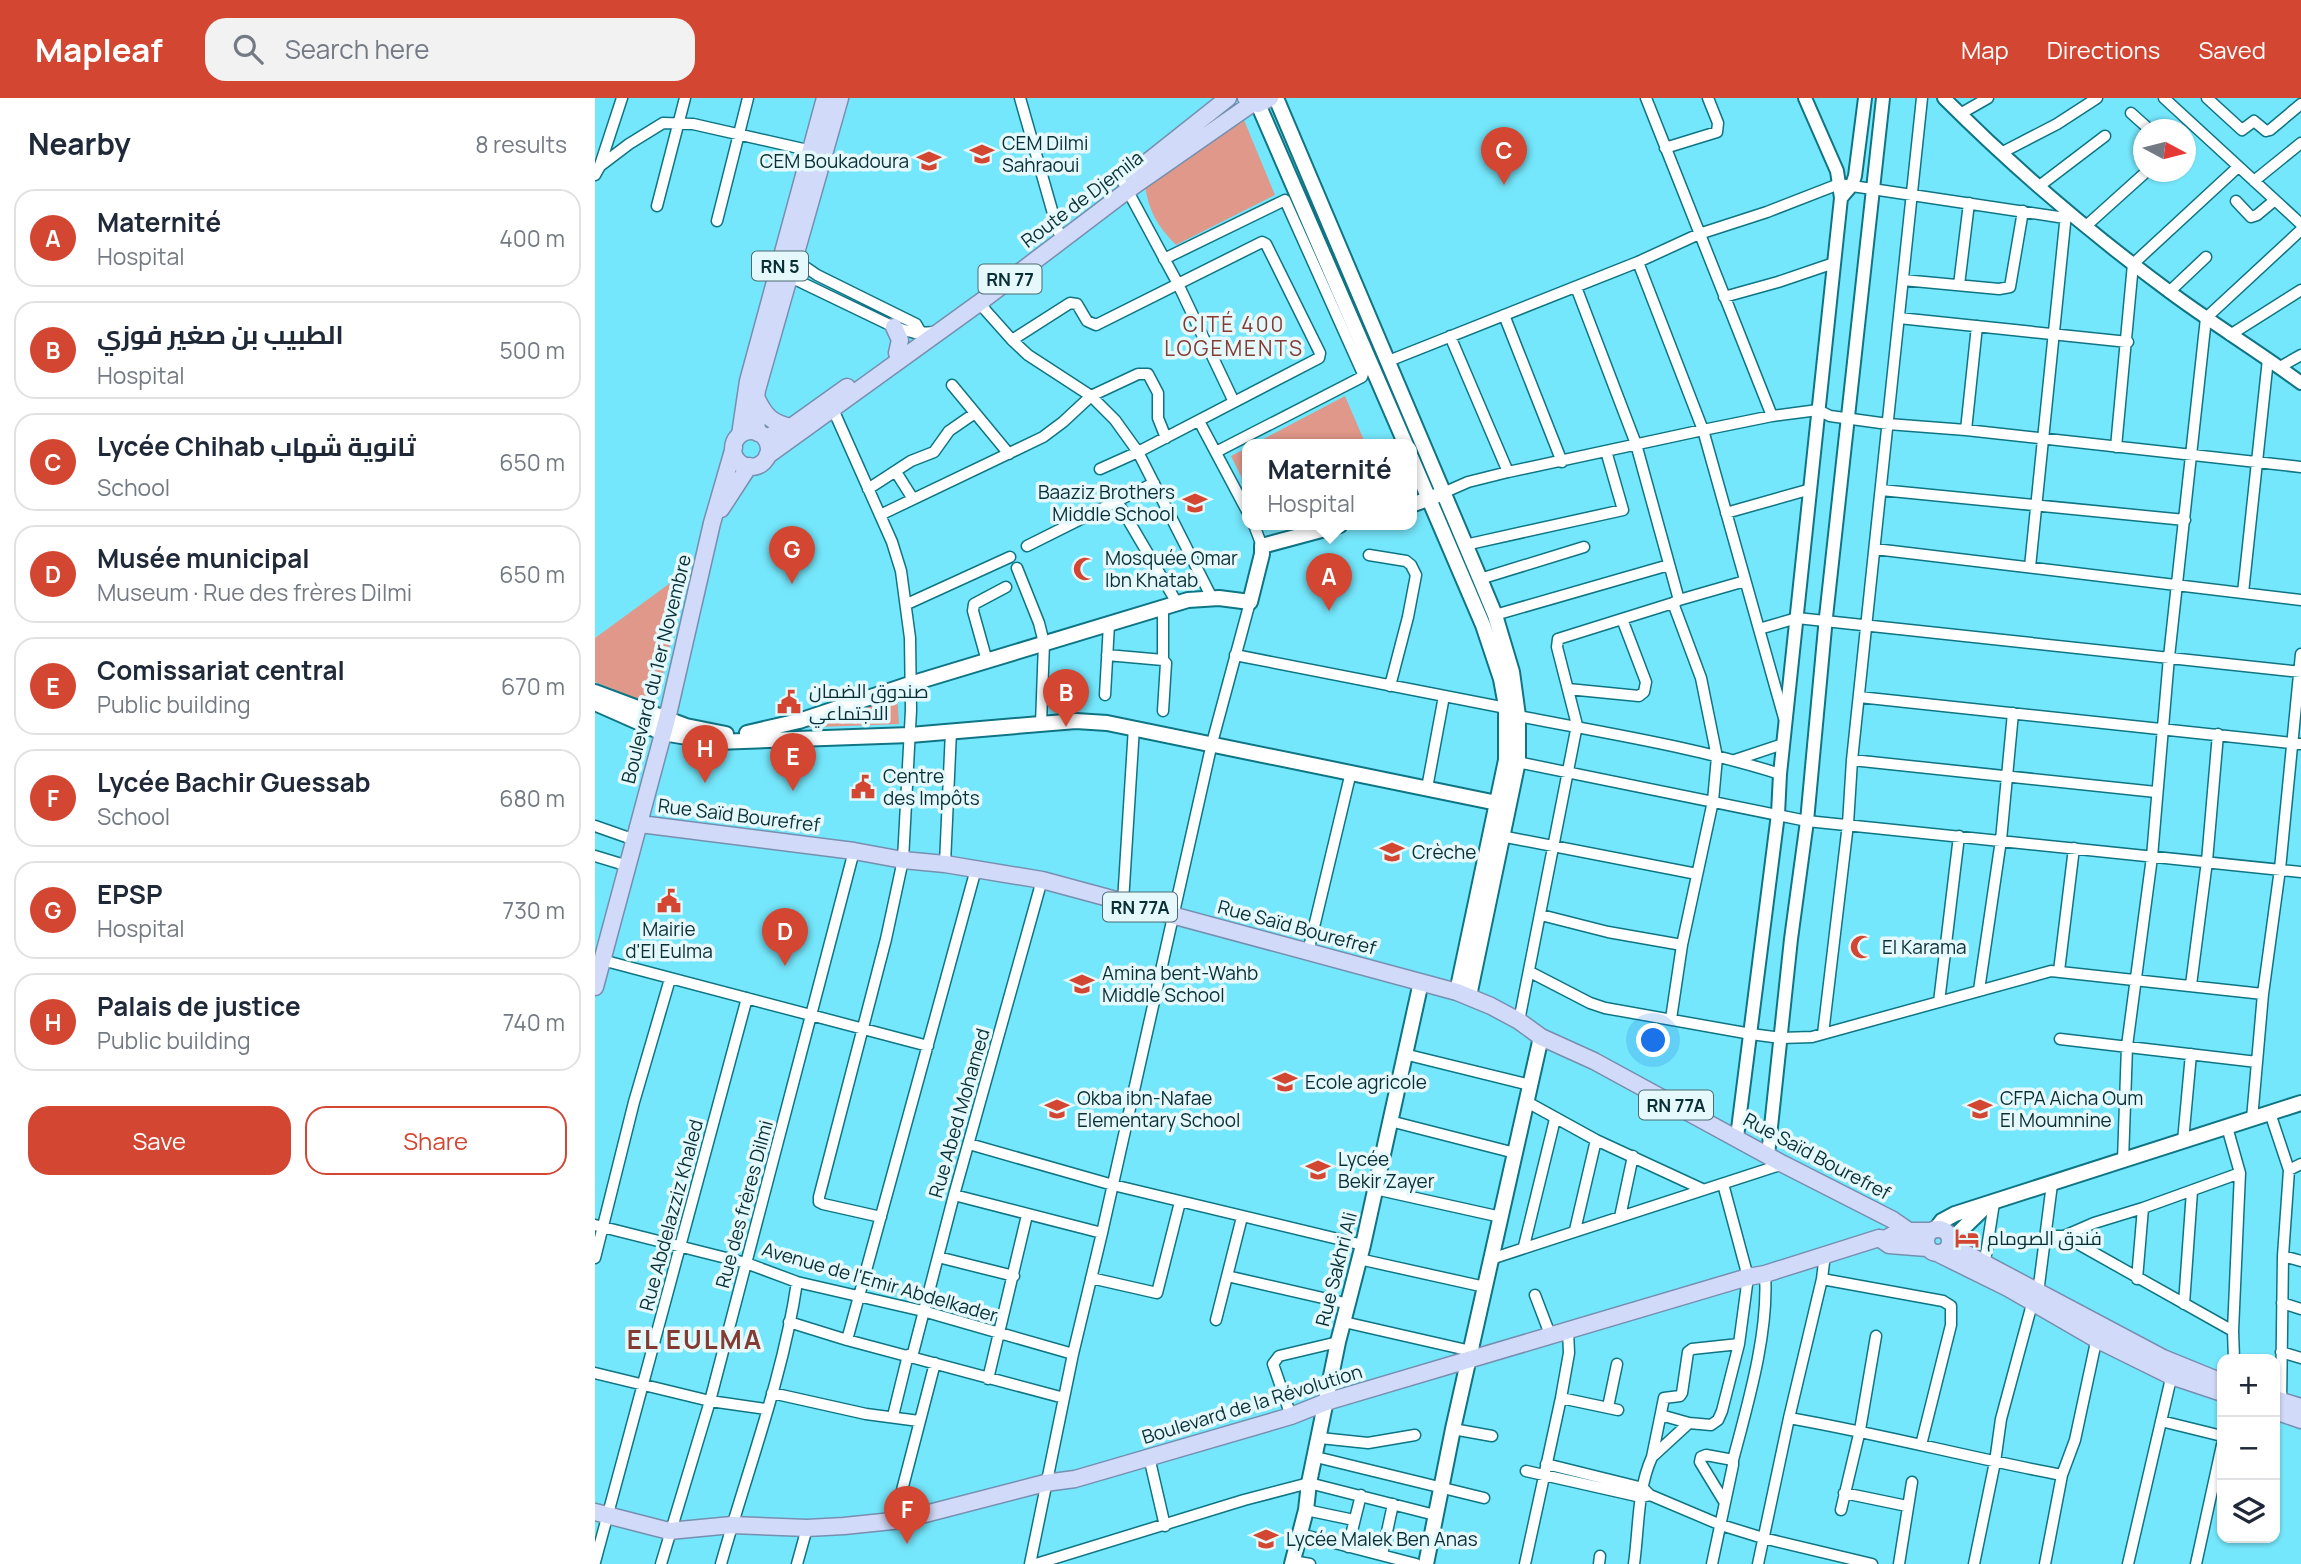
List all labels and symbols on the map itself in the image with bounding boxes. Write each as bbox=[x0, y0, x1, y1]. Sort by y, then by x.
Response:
north arrow bbox=[2133, 119, 2196, 182]
pin: C bbox=[1481, 127, 1527, 185]
place label: CEM Dilmi Sahraoui bbox=[1002, 130, 1088, 178]
school or university icon: CEM Dilmi Sahraoui bbox=[968, 140, 996, 168]
street label: Route de Djemila bbox=[1016, 144, 1148, 254]
school or university icon: CEM Boukadoura bbox=[915, 147, 943, 175]
place label: CEM Boukadoura bbox=[760, 148, 909, 174]
road number: RN 5 bbox=[752, 252, 808, 280]
road number: RN 77 bbox=[979, 264, 1041, 294]
district label: CITÉ 400 LOGEMENTS bbox=[1164, 310, 1304, 362]
place label: Baaziz Brothers Middle School bbox=[1038, 479, 1175, 527]
school or university icon: Baaziz Brothers Middle School bbox=[1181, 489, 1209, 517]
pin: G bbox=[769, 526, 815, 584]
place label: Mosquée Omar Ibn Khatab bbox=[1105, 545, 1238, 593]
street label: Boulevard du 1er Novembre bbox=[615, 552, 697, 786]
pin: A bbox=[1306, 553, 1352, 611]
mosque icon: Mosquée Omar Ibn Khatab bbox=[1071, 555, 1099, 583]
pin: B bbox=[1043, 669, 1089, 727]
place label: صندوق الضمان الاجتماعي bbox=[809, 678, 929, 728]
public building icon: صندوق الضمان الاجتماعي bbox=[775, 688, 803, 716]
pin: H bbox=[682, 725, 728, 783]
pin: E bbox=[770, 733, 816, 791]
place label: Centre des Impôts bbox=[883, 763, 980, 811]
public building icon: Centre des Impôts bbox=[849, 773, 877, 801]
street label: Rue Saïd Bourefref bbox=[656, 792, 822, 838]
school or university icon: Crèche bbox=[1378, 838, 1406, 866]
place label: Crèche bbox=[1412, 839, 1476, 865]
public building icon: Mairie d'El Eulma bbox=[655, 887, 683, 915]
road number: RN 77A bbox=[1103, 892, 1177, 922]
street label: Rue Saïd Bourefref bbox=[1215, 893, 1379, 961]
pin: D bbox=[762, 908, 808, 966]
place label: Mairie d'El Eulma bbox=[625, 916, 713, 964]
mosque icon: El Karama bbox=[1848, 933, 1876, 961]
place label: El Karama bbox=[1882, 934, 1967, 960]
place label: Amina bent-Wahb Middle School bbox=[1102, 960, 1258, 1008]
school or university icon: Amina bent-Wahb Middle School bbox=[1068, 970, 1096, 998]
your location bbox=[1636, 1023, 1670, 1057]
street label: Rue Abed Mohamed bbox=[922, 1025, 996, 1201]
school or university icon: Ecole agricole bbox=[1271, 1068, 1299, 1096]
place label: Ecole agricole bbox=[1305, 1069, 1427, 1095]
place label: Okba ibn-Nafae Elementary School bbox=[1077, 1085, 1240, 1133]
place label: CFPA Aicha Oum El Moumnine bbox=[2000, 1085, 2143, 1133]
road number: RN 77A bbox=[1639, 1090, 1713, 1120]
school or university icon: Okba ibn-Nafae Elementary School bbox=[1043, 1095, 1071, 1123]
school or university icon: CFPA Aicha Oum El Moumnine bbox=[1966, 1095, 1994, 1123]
street label: Rue Saïd Bourefref bbox=[1739, 1106, 1895, 1206]
street label: Rue Abdelazziz Khaled bbox=[633, 1116, 709, 1314]
street label: Rue des frères Dilmi bbox=[709, 1117, 779, 1291]
place label: Lycée Bekir Zayer bbox=[1338, 1146, 1435, 1194]
school or university icon: Lycée Bekir Zayer bbox=[1304, 1156, 1332, 1184]
street label: Rue Sakhri Ali bbox=[1309, 1209, 1363, 1329]
hotel icon: فندق الصومام bbox=[1953, 1224, 1981, 1252]
place label: فندق الصومام bbox=[1987, 1225, 2102, 1252]
street label: Avenue de l'Emir Abdelkader bbox=[759, 1236, 1001, 1328]
district label: EL EULMA bbox=[627, 1321, 763, 1357]
street label: Boulevard de la Révolution bbox=[1139, 1358, 1365, 1450]
pin: F bbox=[884, 1486, 930, 1544]
school or university icon: Lycée Malek Ben Anas bbox=[1252, 1525, 1280, 1553]
place label: Lycée Malek Ben Anas bbox=[1286, 1526, 1478, 1552]

